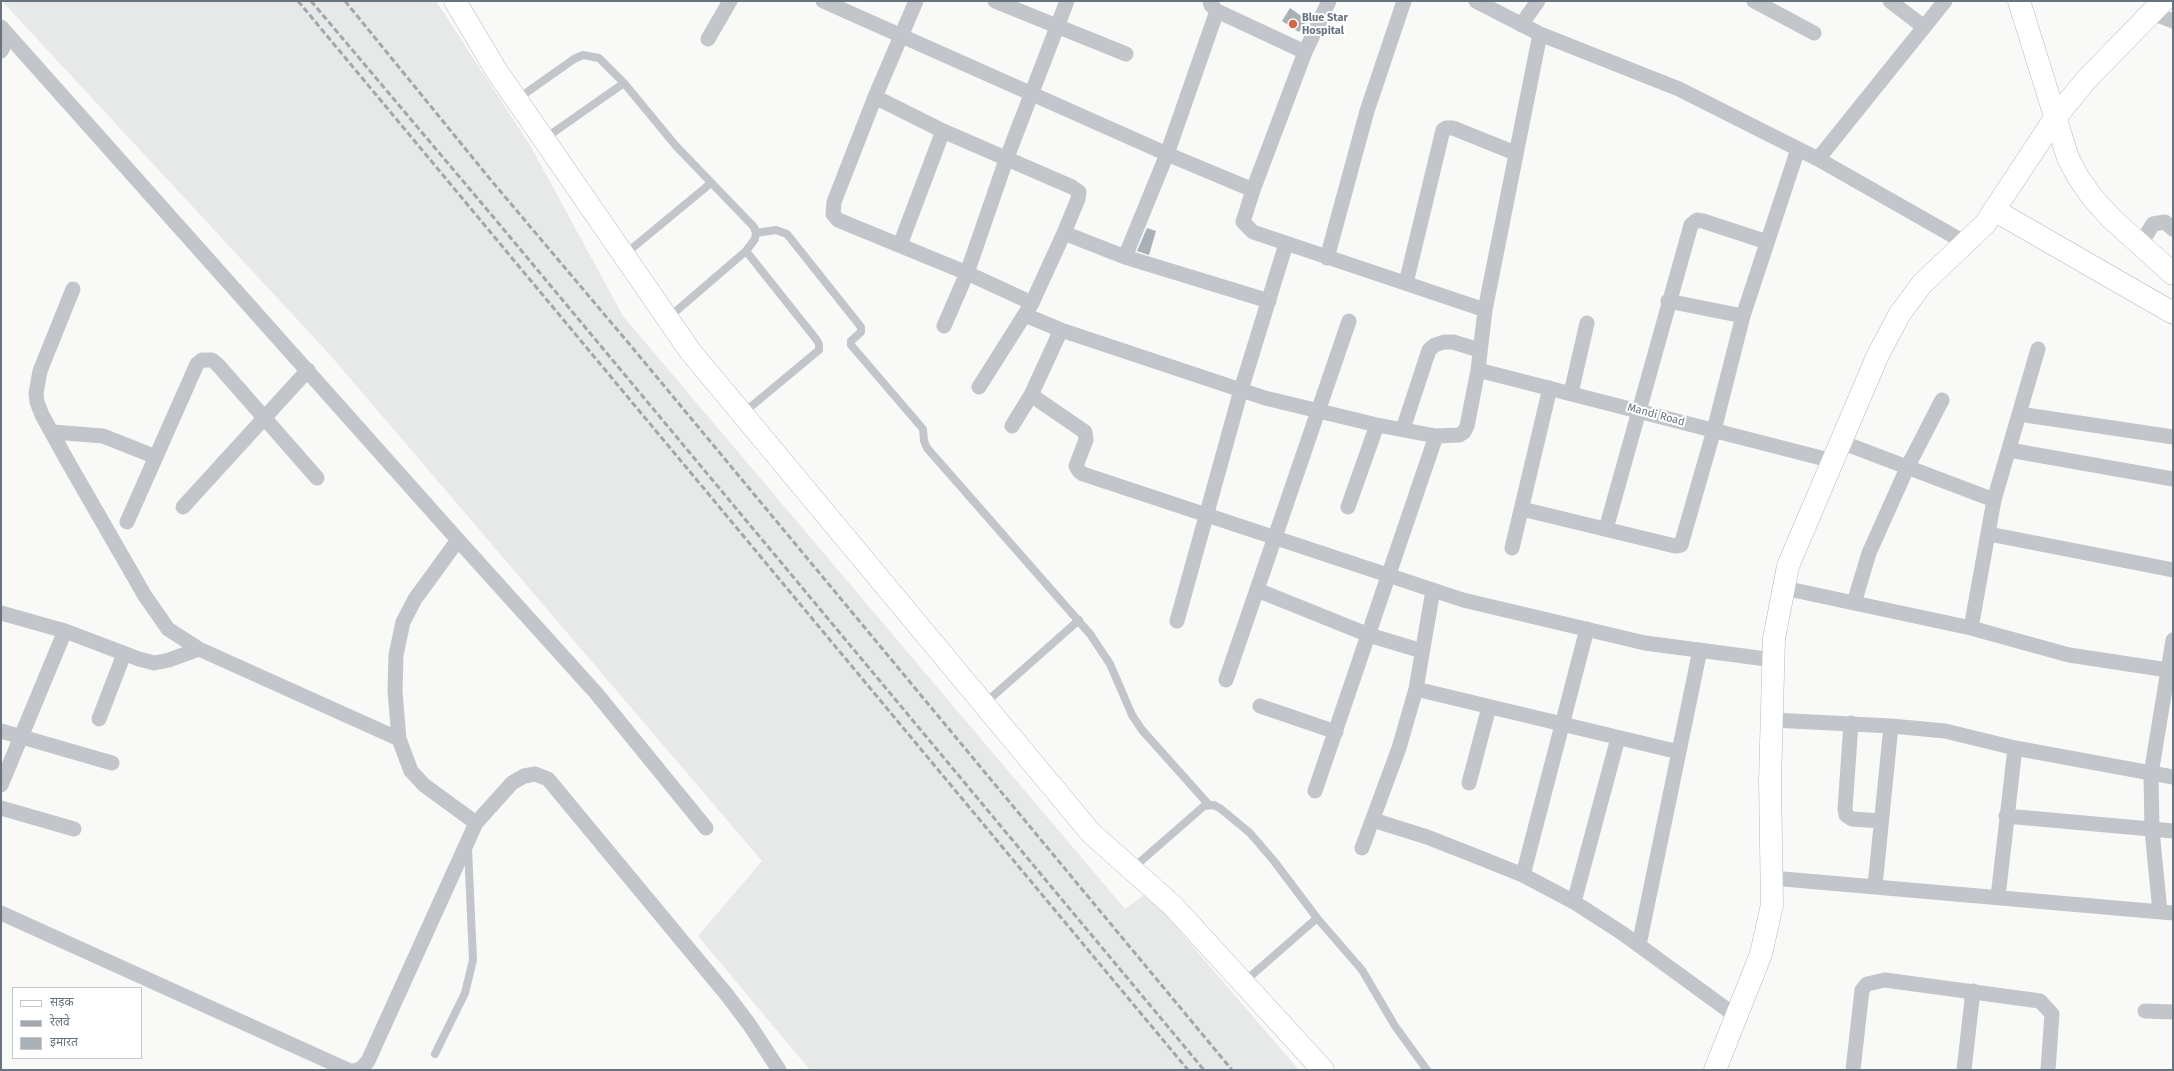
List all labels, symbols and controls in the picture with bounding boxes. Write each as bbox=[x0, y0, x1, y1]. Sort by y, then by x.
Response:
place label: Blue Star Hospital bbox=[1302, 11, 1348, 37]
marker: Blue Star Hospital bbox=[1287, 18, 1299, 30]
street label: Mandi Road bbox=[1626, 401, 1686, 429]
legend bbox=[12, 987, 142, 1059]
text: सड़क bbox=[50, 995, 74, 1009]
text: रेलवे bbox=[50, 1015, 70, 1029]
text: इमारत bbox=[50, 1035, 78, 1049]

